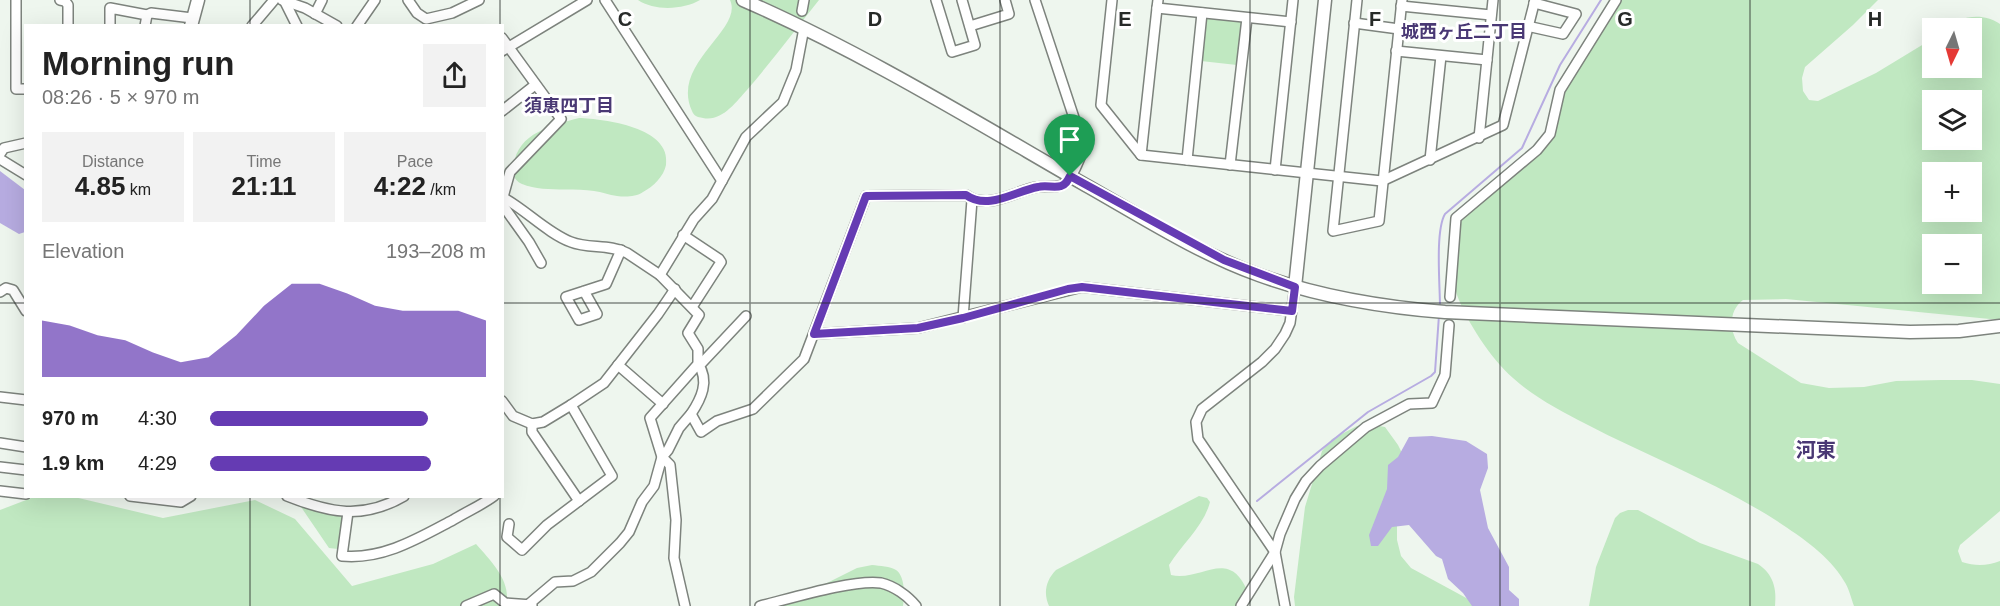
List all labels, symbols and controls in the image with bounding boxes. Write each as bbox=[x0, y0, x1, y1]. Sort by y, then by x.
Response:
text: C bbox=[618, 8, 632, 30]
text: D bbox=[868, 8, 882, 30]
text: E bbox=[1118, 8, 1132, 30]
text: F bbox=[1369, 8, 1381, 30]
text: G bbox=[1617, 8, 1633, 30]
text: H bbox=[1868, 8, 1882, 30]
north arrow bbox=[1922, 18, 1982, 78]
map controls bbox=[1922, 18, 1982, 294]
district label: 城西ヶ丘二丁目 bbox=[1401, 22, 1527, 42]
button: share bbox=[423, 44, 486, 107]
text: Morning run bbox=[42, 45, 234, 82]
text: 08:26 · 5 × 970 m bbox=[42, 86, 199, 108]
button: layers bbox=[1922, 90, 1982, 150]
district label: 須恵四丁目 bbox=[524, 96, 614, 116]
pin bbox=[1044, 114, 1095, 176]
icon: arrive bbox=[1053, 123, 1086, 156]
text: Distance bbox=[82, 153, 144, 170]
text: Time bbox=[247, 153, 281, 170]
text: Pace bbox=[397, 153, 433, 170]
button: + bbox=[1922, 162, 1982, 222]
text: 4.85 bbox=[75, 171, 125, 201]
text: 21:11 bbox=[231, 171, 297, 201]
text: 4:22 bbox=[374, 171, 426, 201]
text: km bbox=[125, 181, 151, 198]
text: /km bbox=[426, 181, 456, 198]
button: − bbox=[1922, 234, 1982, 294]
text: Elevation bbox=[42, 240, 124, 262]
text: 193–208 m bbox=[386, 240, 486, 262]
text: 970 m bbox=[42, 407, 99, 429]
text: 4:30 bbox=[138, 407, 177, 429]
district label: 河東 bbox=[1796, 439, 1836, 461]
text: 1.9 km bbox=[42, 452, 104, 474]
text: 4:29 bbox=[138, 452, 177, 474]

